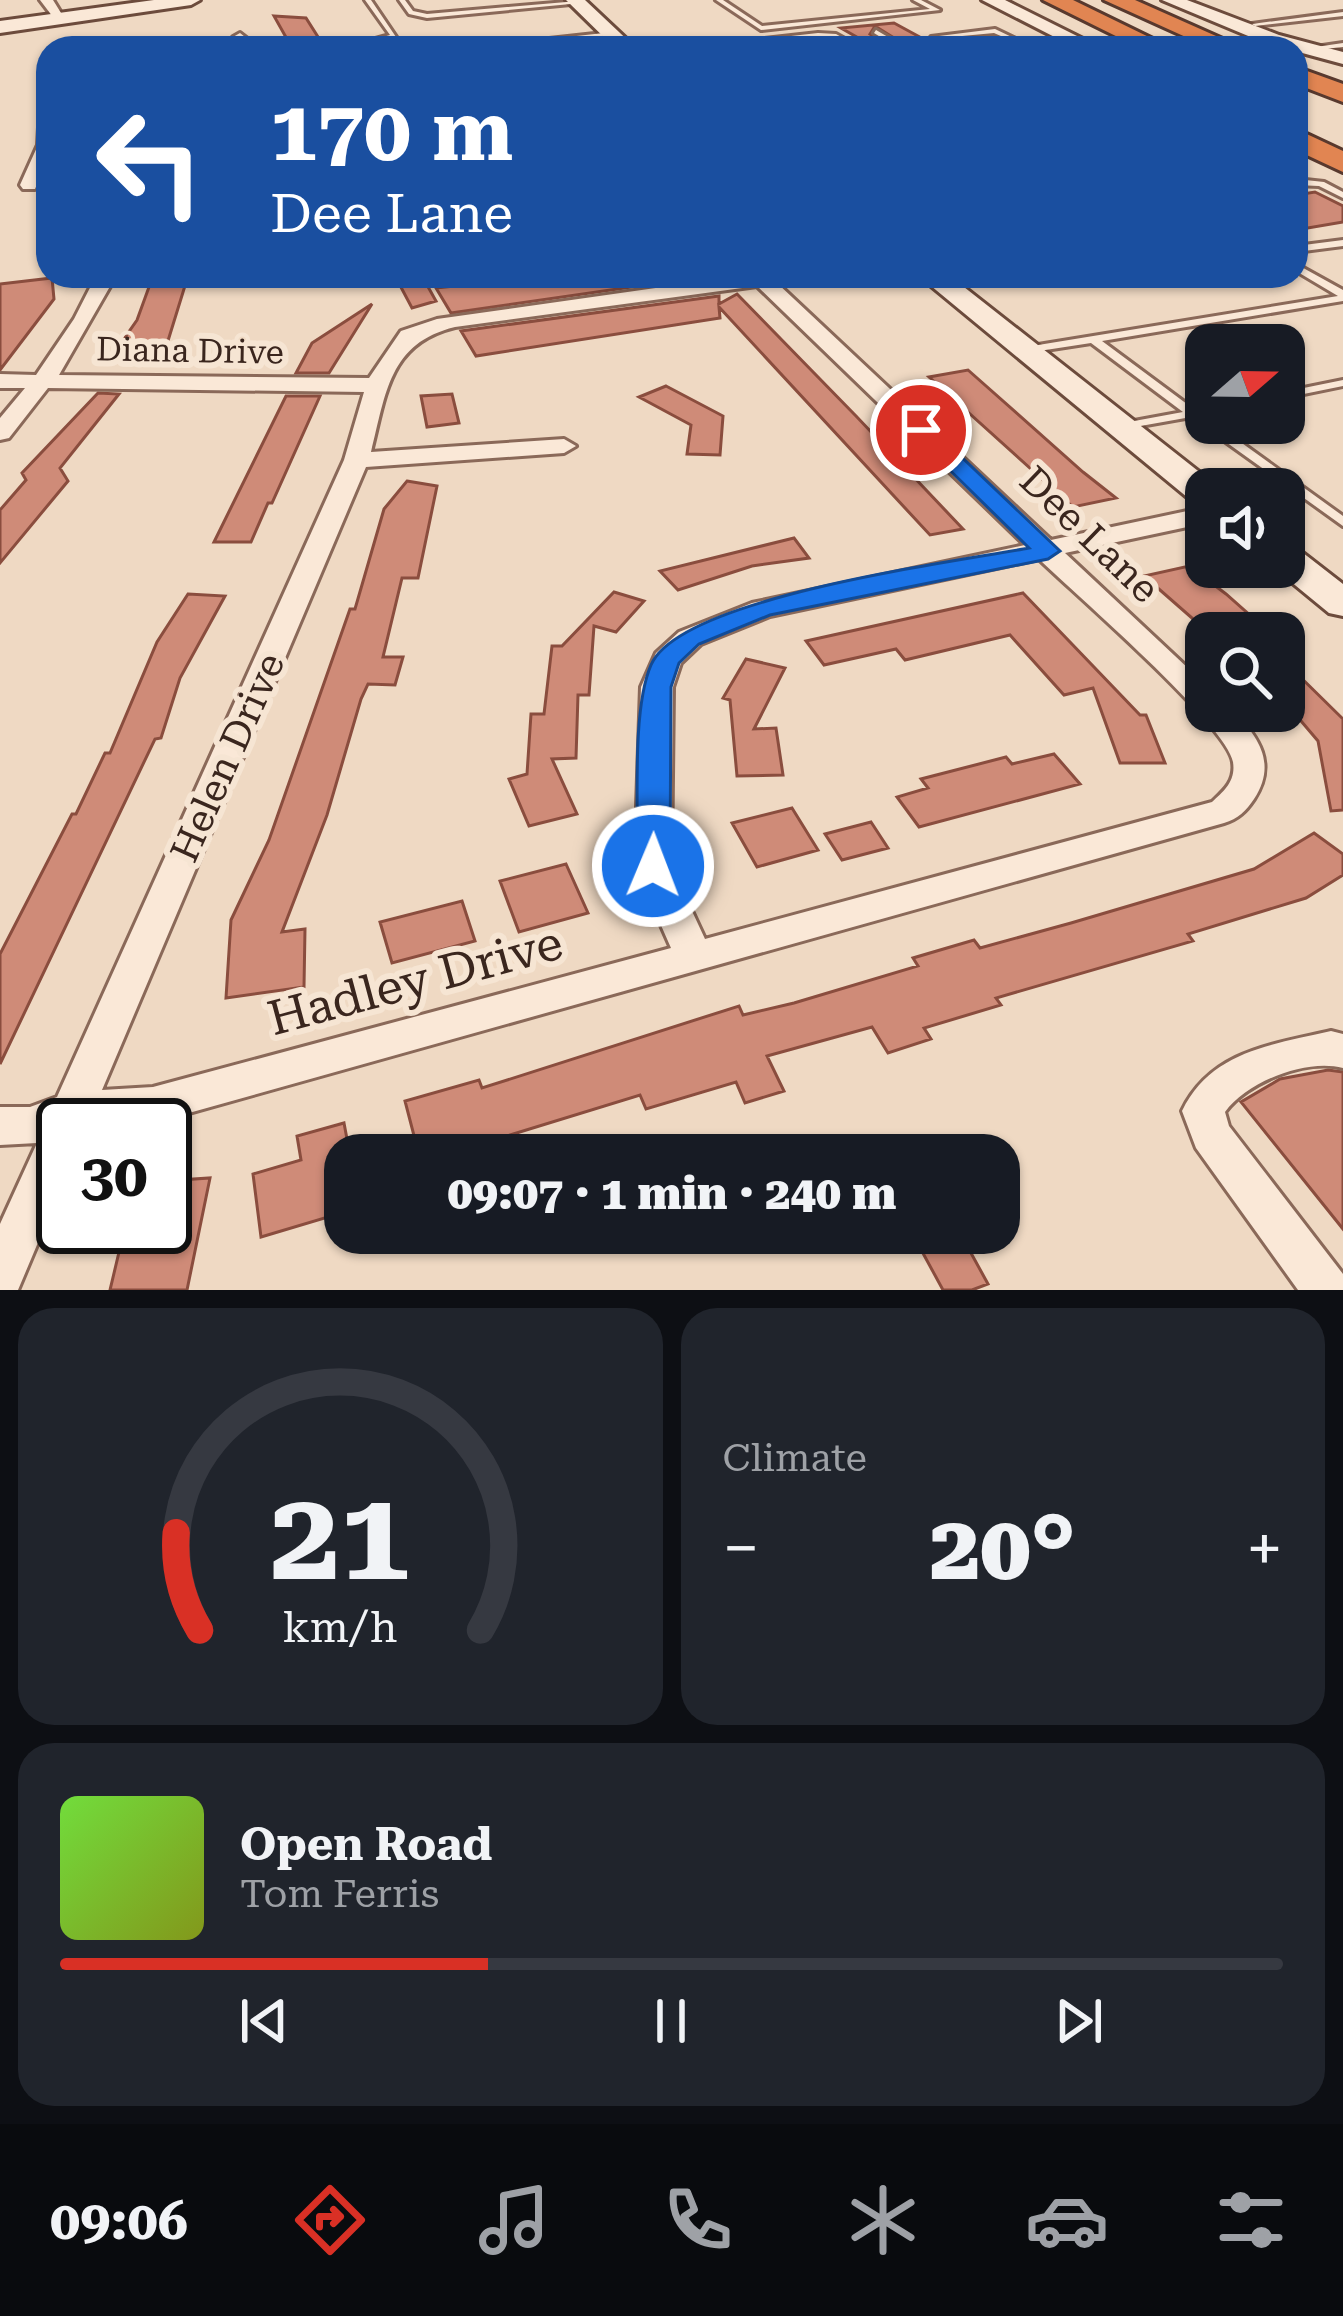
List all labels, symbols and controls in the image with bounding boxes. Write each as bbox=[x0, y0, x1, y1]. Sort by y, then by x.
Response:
text: 170 m bbox=[270, 82, 513, 180]
icon: left bbox=[72, 84, 228, 240]
text: Dee Lane bbox=[270, 182, 513, 245]
north arrow bbox=[1185, 324, 1305, 444]
map controls bbox=[1185, 324, 1305, 732]
street label: Diana Drive bbox=[96, 329, 284, 372]
pin bbox=[870, 379, 972, 481]
icon: arrive bbox=[888, 397, 954, 463]
street label: Dee Lane bbox=[1010, 457, 1168, 612]
button: sound bbox=[1185, 468, 1305, 588]
button: search bbox=[1185, 612, 1305, 732]
street label: Helen Drive bbox=[161, 646, 294, 869]
position arrow bbox=[590, 803, 716, 929]
street label: Hadley Drive bbox=[262, 915, 569, 1047]
speed limit sign: 30 bbox=[36, 1098, 192, 1254]
text: 09:07 · 1 min · 240 m bbox=[448, 1167, 896, 1220]
text: Climate bbox=[723, 1435, 867, 1481]
text: 21 bbox=[270, 1463, 410, 1609]
text: 20° bbox=[930, 1496, 1076, 1601]
text: − bbox=[723, 1510, 759, 1587]
text: + bbox=[1246, 1510, 1283, 1587]
text: km/h bbox=[283, 1601, 398, 1651]
text: Open Road bbox=[240, 1818, 492, 1871]
text: Tom Ferris bbox=[240, 1871, 439, 1917]
icon: previous bbox=[231, 1988, 297, 2054]
icon: pause bbox=[638, 1988, 704, 2054]
icon: next bbox=[1046, 1988, 1112, 2054]
icon: directions bbox=[288, 2178, 372, 2262]
icon: music bbox=[472, 2178, 556, 2262]
icon: phone bbox=[656, 2178, 740, 2262]
icon: climate bbox=[841, 2178, 925, 2262]
icon: car bbox=[1025, 2178, 1109, 2262]
icon: filters bbox=[1209, 2178, 1293, 2262]
text: 09:06 bbox=[50, 2189, 188, 2252]

